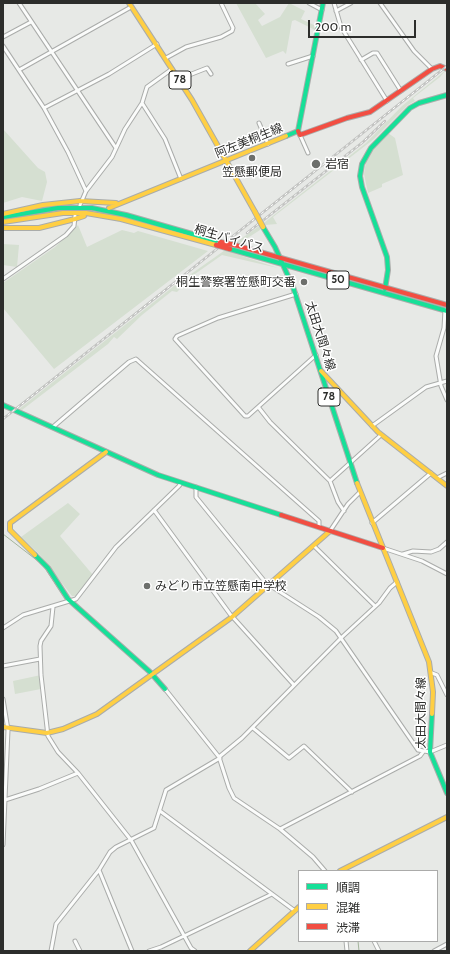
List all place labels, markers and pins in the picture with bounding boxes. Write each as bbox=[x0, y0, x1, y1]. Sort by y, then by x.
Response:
marker: 笠懸郵便局 bbox=[247, 153, 257, 163]
place label: 岩宿 bbox=[325, 157, 349, 171]
marker: 岩宿 bbox=[310, 158, 322, 170]
place label: 笠懸郵便局 bbox=[222, 165, 282, 179]
place label: 桐生警察署笠懸町交番 bbox=[176, 275, 296, 289]
marker: 桐生警察署笠懸町交番 bbox=[299, 277, 309, 287]
place label: みどり市立笠懸南中学校 bbox=[155, 579, 287, 593]
marker: みどり市立笠懸南中学校 bbox=[142, 581, 152, 591]

